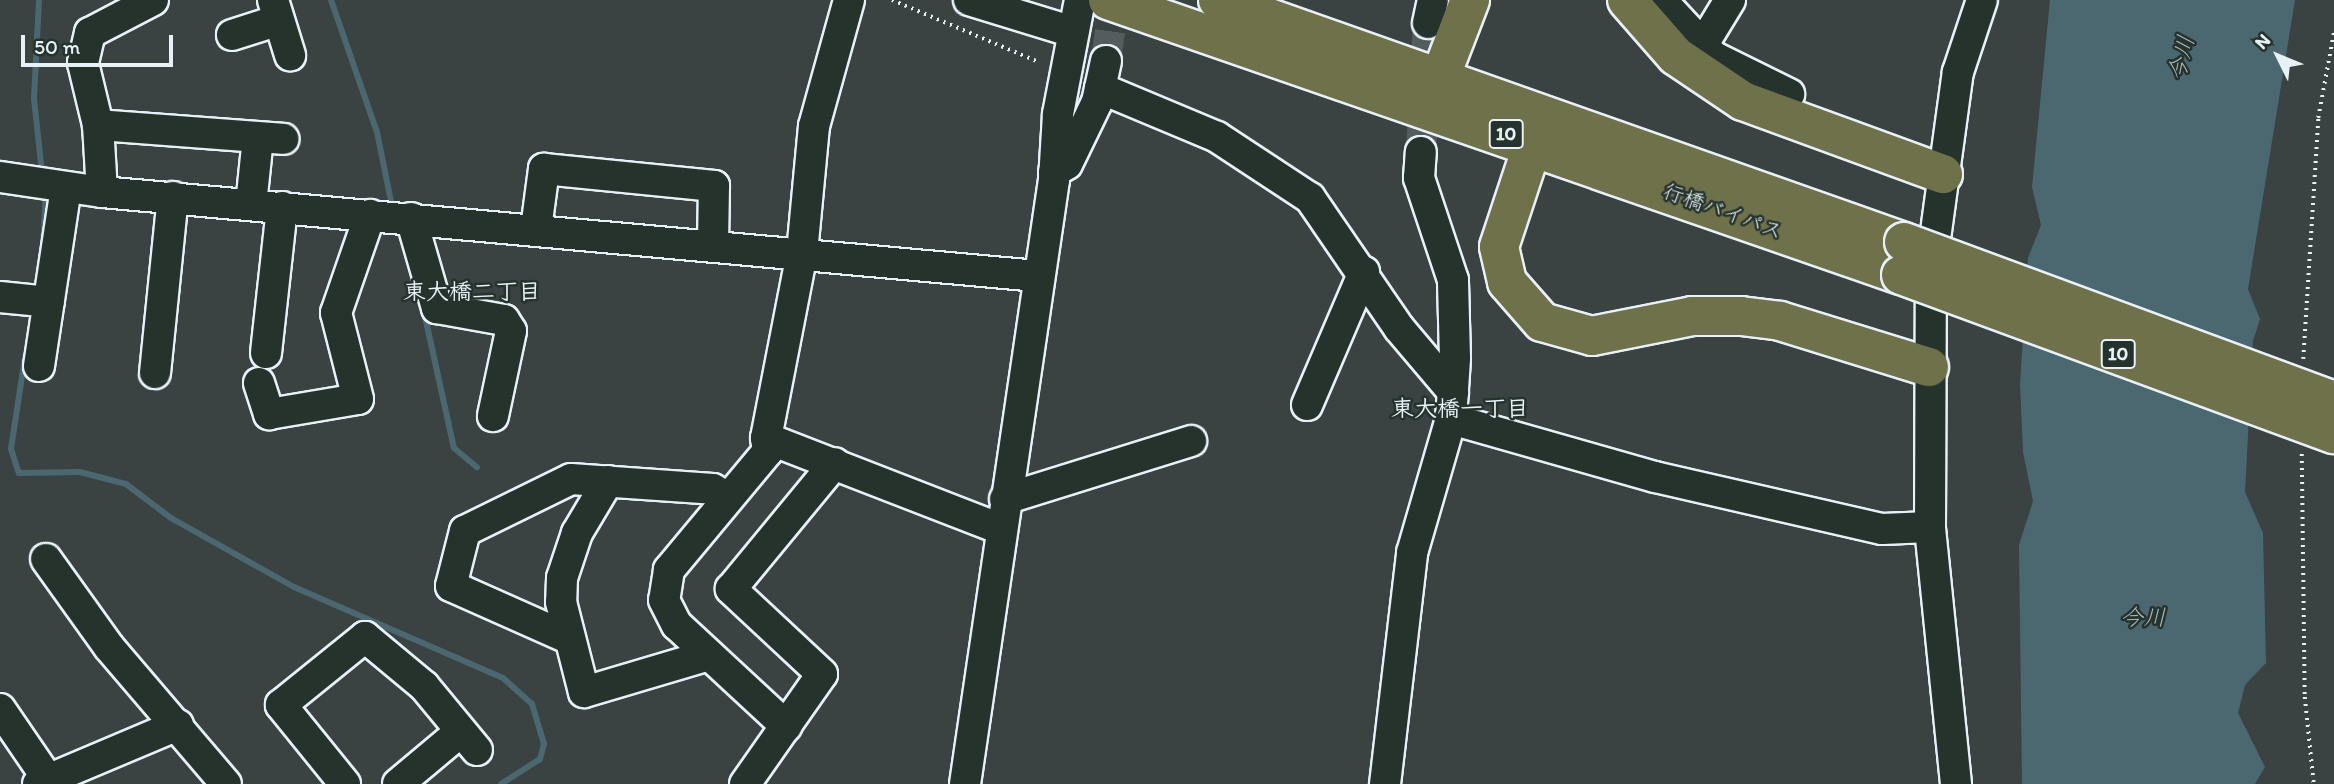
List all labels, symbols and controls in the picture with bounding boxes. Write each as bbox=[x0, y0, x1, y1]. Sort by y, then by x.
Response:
scale bar bbox=[24, 21, 177, 65]
north arrow bbox=[2243, 21, 2313, 91]
text: N bbox=[2249, 29, 2275, 54]
water label: 今川 bbox=[2162, 32, 2200, 84]
text: 50 m bbox=[34, 34, 80, 59]
road number: 10 bbox=[1488, 118, 1524, 150]
street label: 行橋バイパス bbox=[1659, 178, 1787, 244]
district label: 東大橋二丁目 bbox=[403, 277, 541, 305]
road number: 10 bbox=[2100, 338, 2136, 370]
district label: 東大橋一丁目 bbox=[1391, 394, 1529, 422]
water label: 今川 bbox=[2120, 603, 2166, 631]

